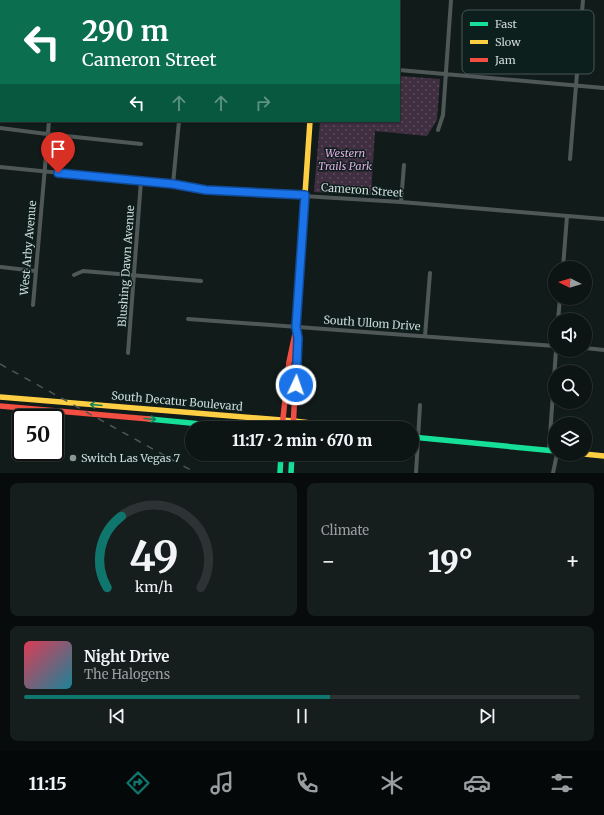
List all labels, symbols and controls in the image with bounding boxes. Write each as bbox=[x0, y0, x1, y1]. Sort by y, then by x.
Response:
legend bbox=[462, 10, 594, 74]
text: 290 m bbox=[82, 13, 169, 49]
icon: left bbox=[16, 16, 68, 68]
text: Fast bbox=[495, 17, 518, 31]
text: Slow bbox=[495, 35, 521, 49]
text: Cameron Street bbox=[82, 48, 217, 71]
text: Jam bbox=[494, 53, 516, 67]
icon: left bbox=[126, 92, 148, 114]
icon: ahead bbox=[168, 92, 190, 114]
icon: ahead bbox=[210, 92, 232, 114]
icon: right bbox=[252, 92, 274, 114]
pin bbox=[41, 132, 75, 173]
icon: arrive bbox=[47, 138, 69, 160]
park label: Western Trails Park bbox=[318, 146, 372, 173]
street label: Cameron Street bbox=[321, 180, 404, 200]
street label: West Arby Avenue bbox=[17, 200, 39, 297]
street label: Blushing Dawn Avenue bbox=[115, 204, 137, 327]
north arrow bbox=[548, 261, 592, 305]
map controls bbox=[548, 261, 592, 461]
street label: South Ullom Drive bbox=[323, 313, 421, 333]
button: sound bbox=[548, 313, 592, 357]
position arrow bbox=[275, 364, 317, 406]
button: search bbox=[548, 365, 592, 409]
street label: South Decatur Boulevard bbox=[111, 388, 244, 414]
one-way arrow bbox=[90, 401, 103, 408]
speed limit sign: 50 bbox=[12, 409, 64, 461]
one-way arrow bbox=[143, 415, 156, 423]
button: layers bbox=[548, 417, 592, 461]
text: 11:17 · 2 min · 670 m bbox=[232, 431, 372, 450]
place label: Switch Las Vegas 7 bbox=[81, 451, 180, 465]
marker: Switch Las Vegas 7 bbox=[68, 453, 78, 463]
text: Climate bbox=[321, 522, 369, 539]
text: 49 bbox=[129, 529, 178, 581]
text: 19° bbox=[428, 542, 473, 580]
text: − bbox=[321, 547, 336, 575]
text: + bbox=[565, 547, 580, 575]
text: km/h bbox=[135, 577, 173, 595]
text: Night Drive bbox=[84, 647, 169, 666]
text: The Halogens bbox=[84, 666, 170, 683]
icon: previous bbox=[106, 705, 128, 727]
icon: pause bbox=[291, 705, 313, 727]
icon: next bbox=[476, 705, 498, 727]
icon: directions bbox=[124, 769, 152, 797]
icon: music bbox=[208, 769, 236, 797]
icon: phone bbox=[293, 769, 321, 797]
icon: climate bbox=[378, 769, 406, 797]
icon: car bbox=[463, 769, 491, 797]
icon: filters bbox=[548, 769, 576, 797]
text: 11:15 bbox=[28, 772, 67, 795]

